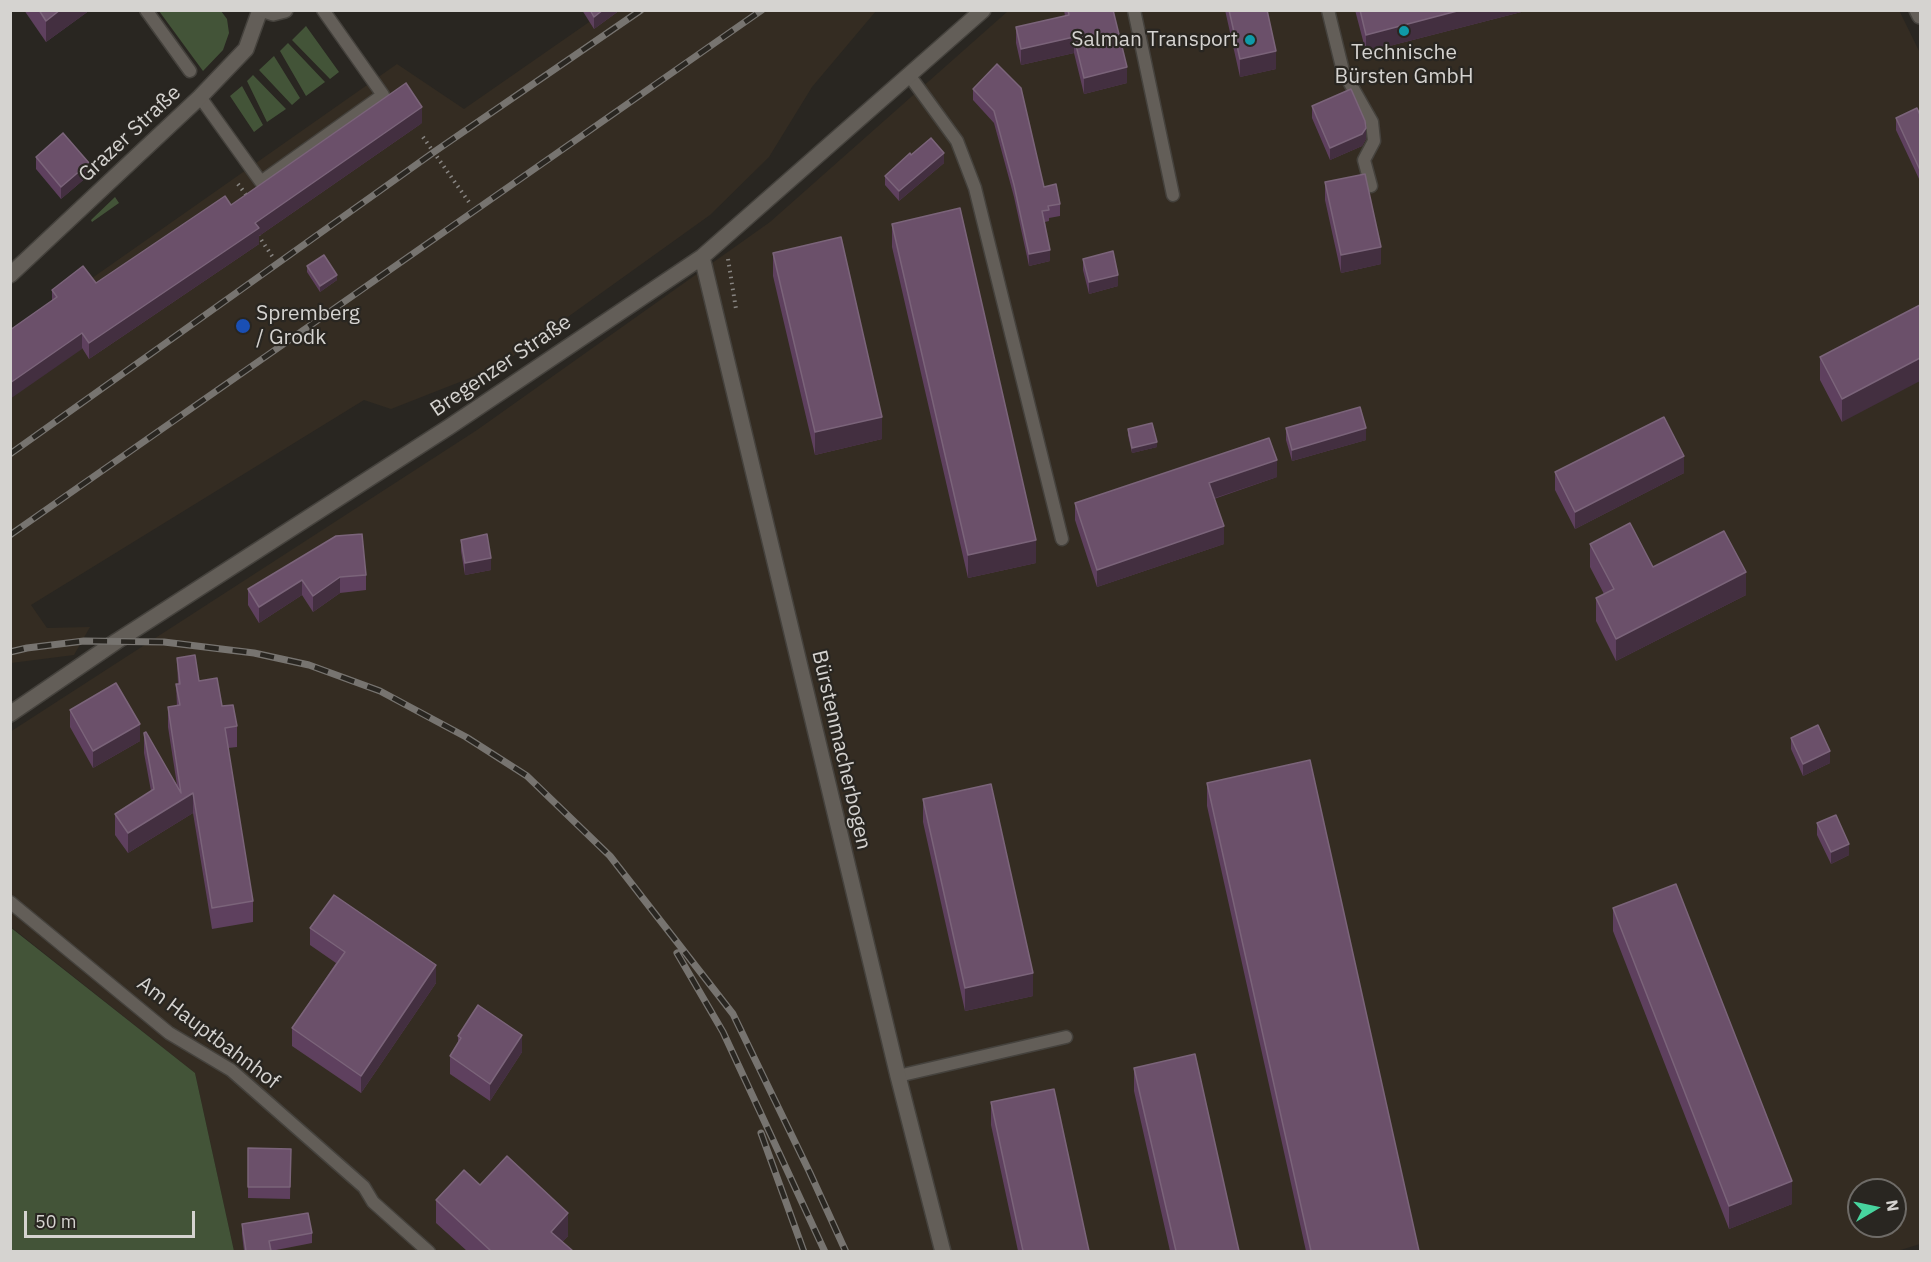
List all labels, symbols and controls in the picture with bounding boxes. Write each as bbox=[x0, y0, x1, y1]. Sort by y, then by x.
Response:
marker: Technische Bürsten GmbH bbox=[1397, 24, 1411, 38]
place label: Salman Transport bbox=[1071, 27, 1238, 53]
marker: Salman Transport bbox=[1243, 33, 1257, 47]
place label: Technische Bürsten GmbH bbox=[1334, 40, 1474, 90]
street label: Grazer Straße bbox=[74, 80, 186, 188]
place label: Spremberg / Grodk bbox=[256, 301, 360, 351]
street label: Bregenzer Straße bbox=[426, 310, 576, 422]
marker: Spremberg / Grodk bbox=[234, 317, 252, 335]
street label: Bürstenmacherbogen bbox=[806, 648, 876, 852]
street label: Am Hauptbahnhof bbox=[132, 971, 284, 1095]
north arrow bbox=[1847, 1178, 1907, 1238]
text: N bbox=[1882, 1198, 1904, 1213]
scale bar bbox=[27, 1199, 198, 1237]
text: 50 m bbox=[35, 1210, 77, 1233]

